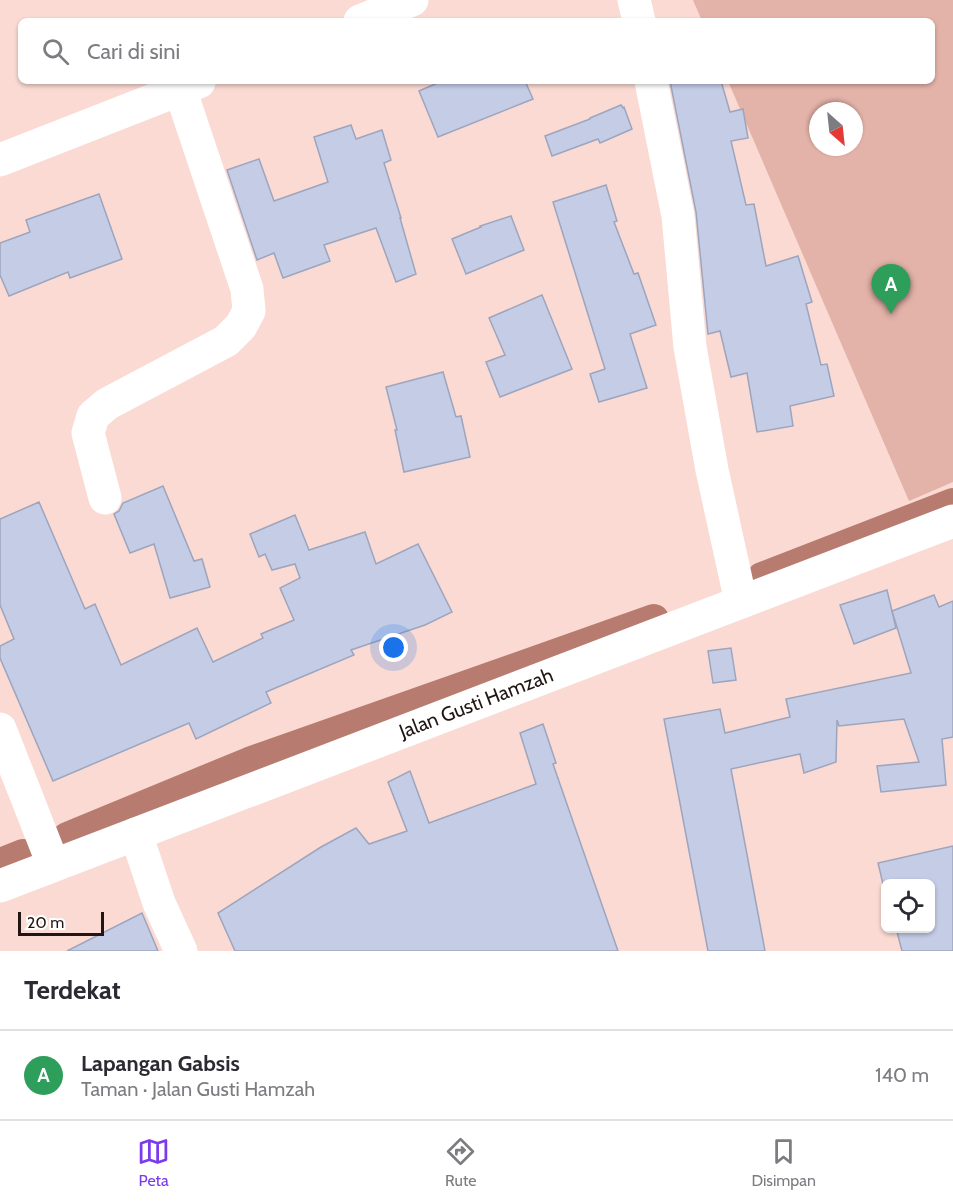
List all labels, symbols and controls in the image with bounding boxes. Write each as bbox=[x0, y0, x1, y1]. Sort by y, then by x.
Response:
search box bbox=[18, 18, 935, 84]
icon: search bbox=[39, 35, 72, 68]
text: Cari di sini bbox=[87, 38, 180, 65]
north arrow bbox=[809, 102, 863, 156]
pin: A bbox=[872, 264, 910, 314]
your location bbox=[379, 633, 408, 662]
street label: Jalan Gusti Hamzah bbox=[395, 663, 556, 744]
map controls bbox=[881, 879, 935, 933]
button: locate bbox=[881, 879, 935, 933]
scale bar bbox=[18, 909, 104, 936]
text: 20 m bbox=[27, 913, 64, 932]
text: Terdekat bbox=[24, 974, 121, 1006]
text: Lapangan Gabsis bbox=[81, 1050, 240, 1077]
text: A bbox=[37, 1063, 50, 1087]
text: 140 m bbox=[875, 1063, 929, 1087]
text: Taman · Jalan Gusti Hamzah bbox=[81, 1077, 315, 1101]
tab: Peta bbox=[137, 1135, 170, 1190]
tab: Rute bbox=[444, 1135, 477, 1190]
tab: Disimpan bbox=[751, 1135, 816, 1190]

